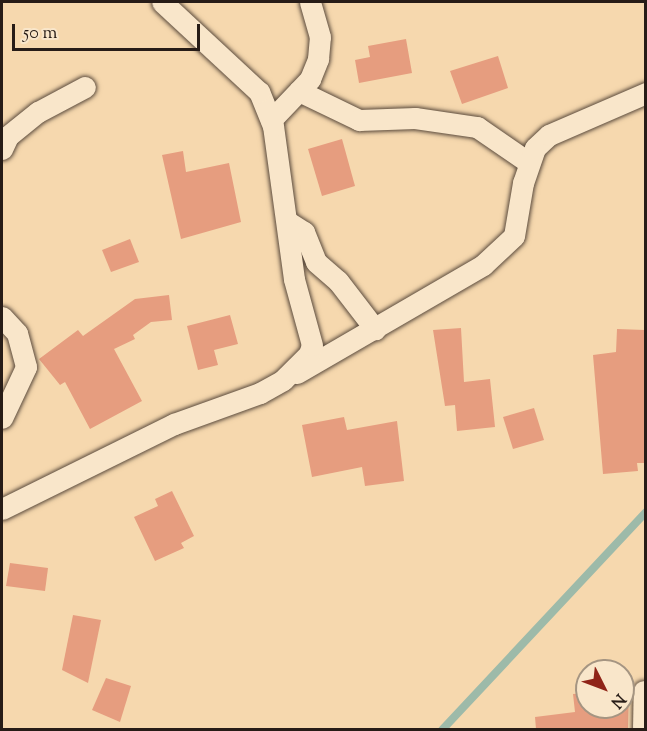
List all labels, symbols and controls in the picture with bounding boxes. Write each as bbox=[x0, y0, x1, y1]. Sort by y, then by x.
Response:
scale bar bbox=[15, 12, 202, 50]
text: 50 m bbox=[23, 21, 57, 47]
north arrow bbox=[575, 659, 635, 719]
text: N bbox=[604, 688, 630, 712]

